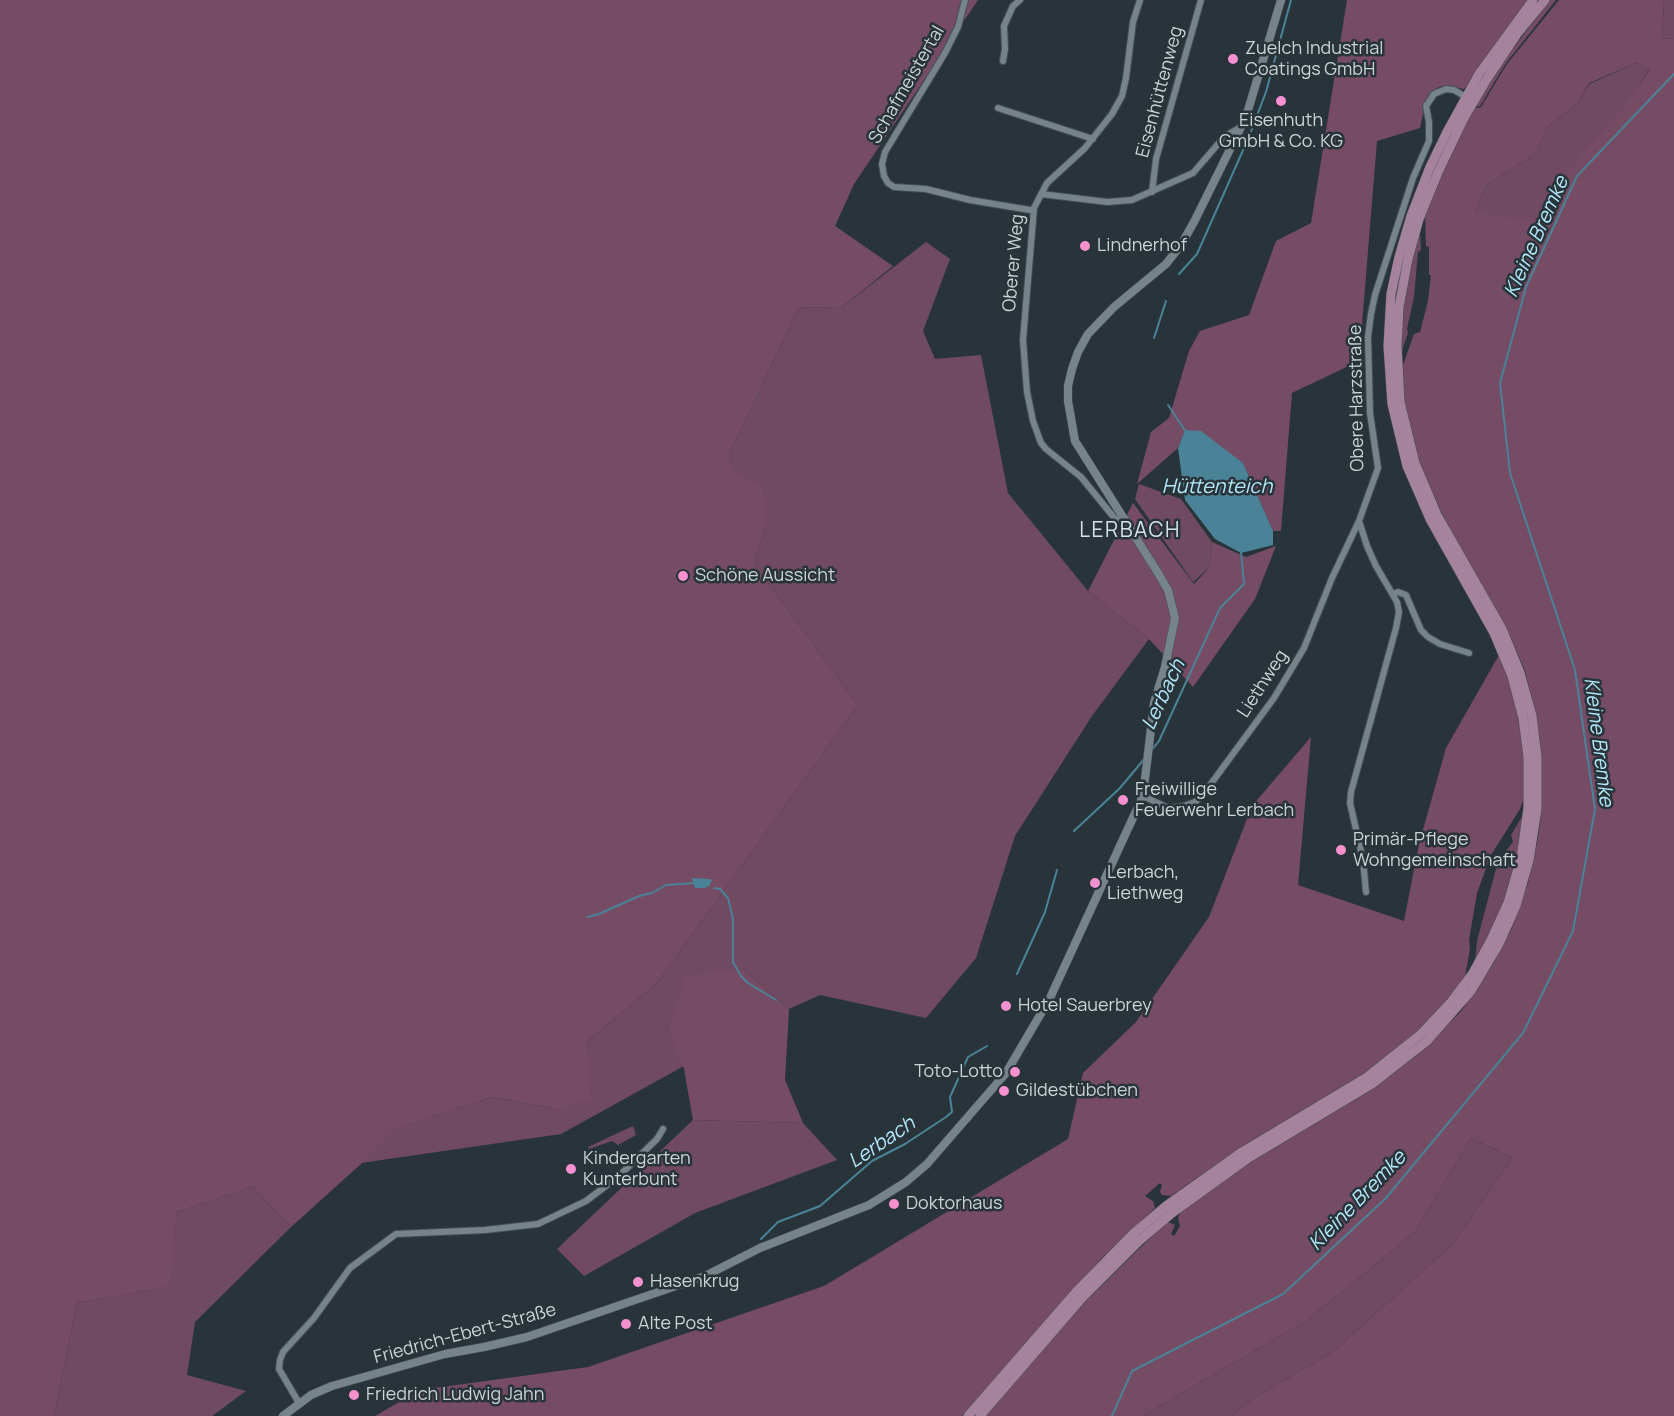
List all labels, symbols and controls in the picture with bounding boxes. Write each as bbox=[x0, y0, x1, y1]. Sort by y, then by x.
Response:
street label: Schafmeistertal bbox=[864, 22, 950, 148]
street label: Eisenhüttenweg bbox=[1132, 24, 1188, 160]
place label: Zuelch Industrial Coatings GmbH bbox=[1245, 38, 1383, 80]
marker: Zuelch Industrial Coatings GmbH bbox=[1226, 52, 1240, 66]
marker: Eisenhuth GmbH & Co. KG bbox=[1274, 94, 1288, 108]
place label: Eisenhuth GmbH & Co. KG bbox=[1219, 110, 1343, 152]
water label: Kleine Bremke bbox=[1500, 173, 1574, 301]
street label: Oberer Weg bbox=[999, 213, 1029, 313]
place label: Lindnerhof bbox=[1097, 235, 1187, 257]
marker: Lindnerhof bbox=[1078, 239, 1092, 253]
street label: Obere Harzstraße bbox=[1345, 324, 1369, 472]
water label: Hüttenteich bbox=[1162, 475, 1272, 499]
district label: LERBACH bbox=[1079, 518, 1181, 544]
place label: Schöne Aussicht bbox=[695, 565, 835, 587]
marker: Schöne Aussicht bbox=[676, 569, 690, 583]
street label: Liethweg bbox=[1233, 646, 1293, 722]
water label: Lerbach bbox=[1137, 656, 1191, 734]
water label: Kleine Bremke bbox=[1578, 676, 1618, 808]
place label: Freiwillige Feuerwehr Lerbach bbox=[1135, 779, 1294, 822]
marker: Freiwillige Feuerwehr Lerbach bbox=[1116, 793, 1130, 807]
place label: Primär-Pflege Wohngemeinschaft bbox=[1353, 829, 1516, 872]
marker: Primär-Pflege Wohngemeinschaft bbox=[1334, 843, 1348, 857]
place label: Lerbach, Liethweg bbox=[1107, 862, 1183, 904]
marker: Lerbach, Liethweg bbox=[1088, 876, 1102, 890]
place label: Hotel Sauerbrey bbox=[1018, 995, 1152, 1017]
marker: Hotel Sauerbrey bbox=[999, 999, 1013, 1013]
place label: Toto-Lotto bbox=[914, 1061, 1003, 1083]
marker: Toto-Lotto bbox=[1008, 1065, 1022, 1079]
place label: Gildestübchen bbox=[1016, 1080, 1138, 1102]
marker: Gildestübchen bbox=[997, 1084, 1011, 1098]
water label: Lerbach bbox=[844, 1112, 920, 1174]
water label: Kleine Bremke bbox=[1304, 1146, 1412, 1256]
place label: Kindergarten Kunterbunt bbox=[583, 1148, 691, 1190]
marker: Kindergarten Kunterbunt bbox=[564, 1162, 578, 1176]
place label: Doktorhaus bbox=[906, 1193, 1002, 1215]
marker: Doktorhaus bbox=[887, 1197, 901, 1211]
place label: Hasenkrug bbox=[650, 1271, 739, 1293]
marker: Hasenkrug bbox=[631, 1275, 645, 1289]
street label: Friedrich-Ebert-Straße bbox=[371, 1299, 559, 1369]
place label: Alte Post bbox=[638, 1313, 713, 1335]
marker: Alte Post bbox=[619, 1317, 633, 1331]
place label: Friedrich Ludwig Jahn bbox=[366, 1384, 544, 1406]
marker: Friedrich Ludwig Jahn bbox=[347, 1388, 361, 1402]

